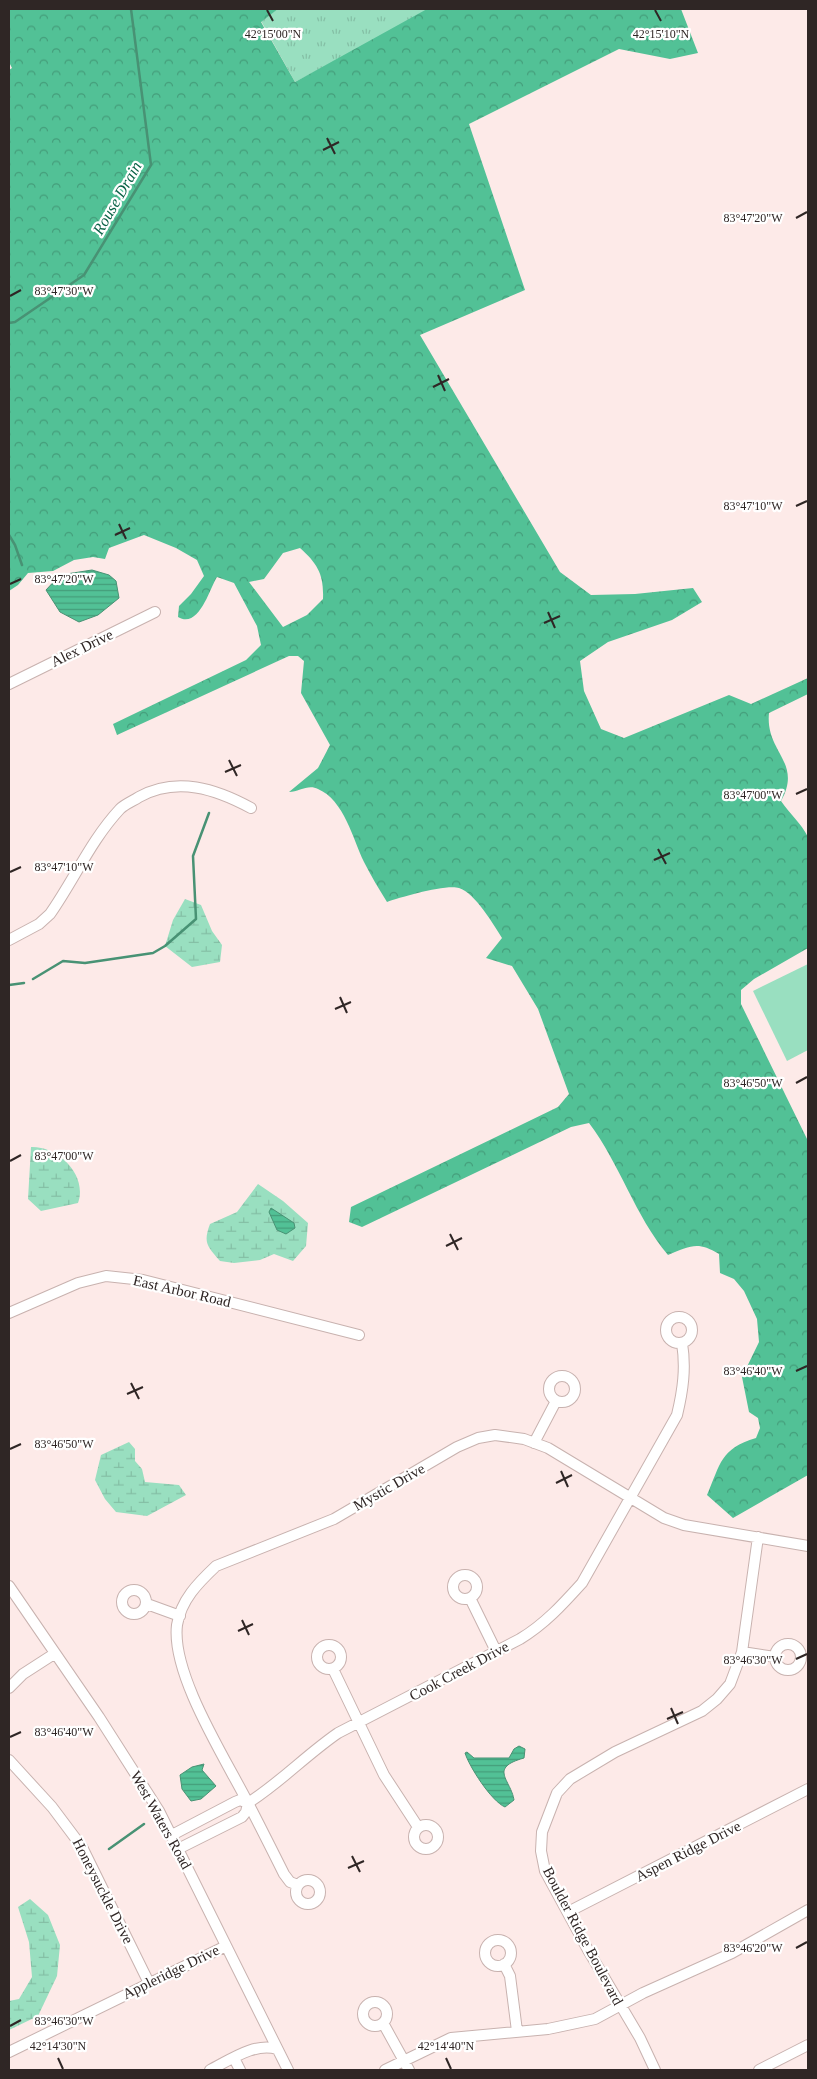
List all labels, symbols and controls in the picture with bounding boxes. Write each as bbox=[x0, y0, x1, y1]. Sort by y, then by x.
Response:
text: 42°15'00"N bbox=[245, 27, 302, 41]
text: 42°15'10"N bbox=[633, 27, 690, 41]
water label: Rouse Drain bbox=[89, 159, 145, 238]
text: 83°47'20"W bbox=[723, 211, 783, 225]
text: 83°47'30"W bbox=[34, 284, 94, 298]
text: 83°47'10"W bbox=[723, 499, 783, 513]
text: 83°47'20"W bbox=[34, 572, 94, 586]
street label: Alex Drive bbox=[48, 626, 116, 670]
text: 83°47'00"W bbox=[723, 788, 783, 802]
text: 83°47'10"W bbox=[34, 860, 94, 874]
text: 83°46'50"W bbox=[723, 1076, 783, 1090]
text: 83°47'00"W bbox=[34, 1149, 94, 1163]
street label: East Arbor Road bbox=[131, 1272, 233, 1310]
text: 83°46'40"W bbox=[723, 1364, 783, 1378]
text: 83°46'50"W bbox=[34, 1437, 94, 1451]
street label: Mystic Drive bbox=[351, 1460, 428, 1514]
street label: Cook Creek Drive bbox=[407, 1638, 512, 1704]
text: 83°46'30"W bbox=[723, 1653, 783, 1667]
text: 83°46'40"W bbox=[34, 1725, 94, 1739]
street label: West Waters Road bbox=[127, 1768, 195, 1872]
street label: Aspen Ridge Drive bbox=[633, 1817, 744, 1884]
street label: Honeysuckle Drive bbox=[69, 1836, 137, 1947]
street label: Boulder Ridge Boulevard bbox=[540, 1864, 626, 2008]
text: 83°46'20"W bbox=[723, 1941, 783, 1955]
street label: Appleridge Drive bbox=[120, 1942, 222, 2002]
text: 83°46'30"W bbox=[34, 2014, 94, 2028]
text: 42°14'30"N bbox=[30, 2039, 87, 2053]
text: 42°14'40"N bbox=[418, 2039, 475, 2053]

